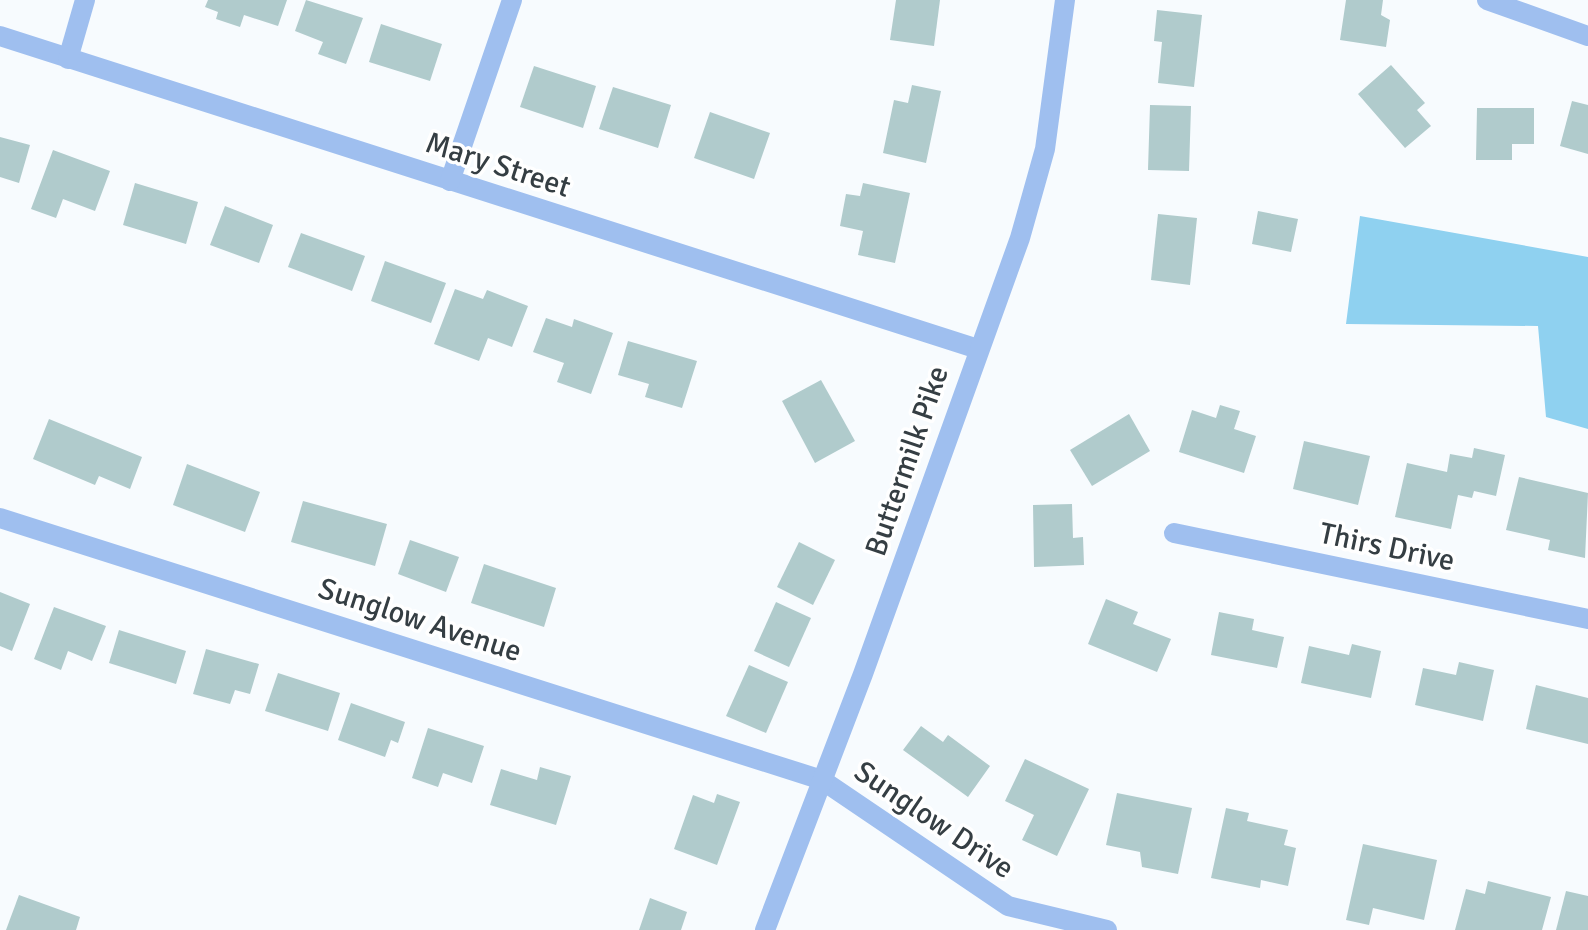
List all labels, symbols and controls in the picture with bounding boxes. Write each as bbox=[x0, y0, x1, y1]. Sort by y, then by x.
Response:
street label: Mary Street bbox=[421, 124, 575, 206]
street label: Buttermilk Pike bbox=[857, 361, 957, 561]
street label: Thirs Drive bbox=[1316, 515, 1458, 579]
street label: Sunglow Avenue bbox=[314, 570, 526, 670]
street label: Sunglow Drive bbox=[847, 753, 1021, 887]

